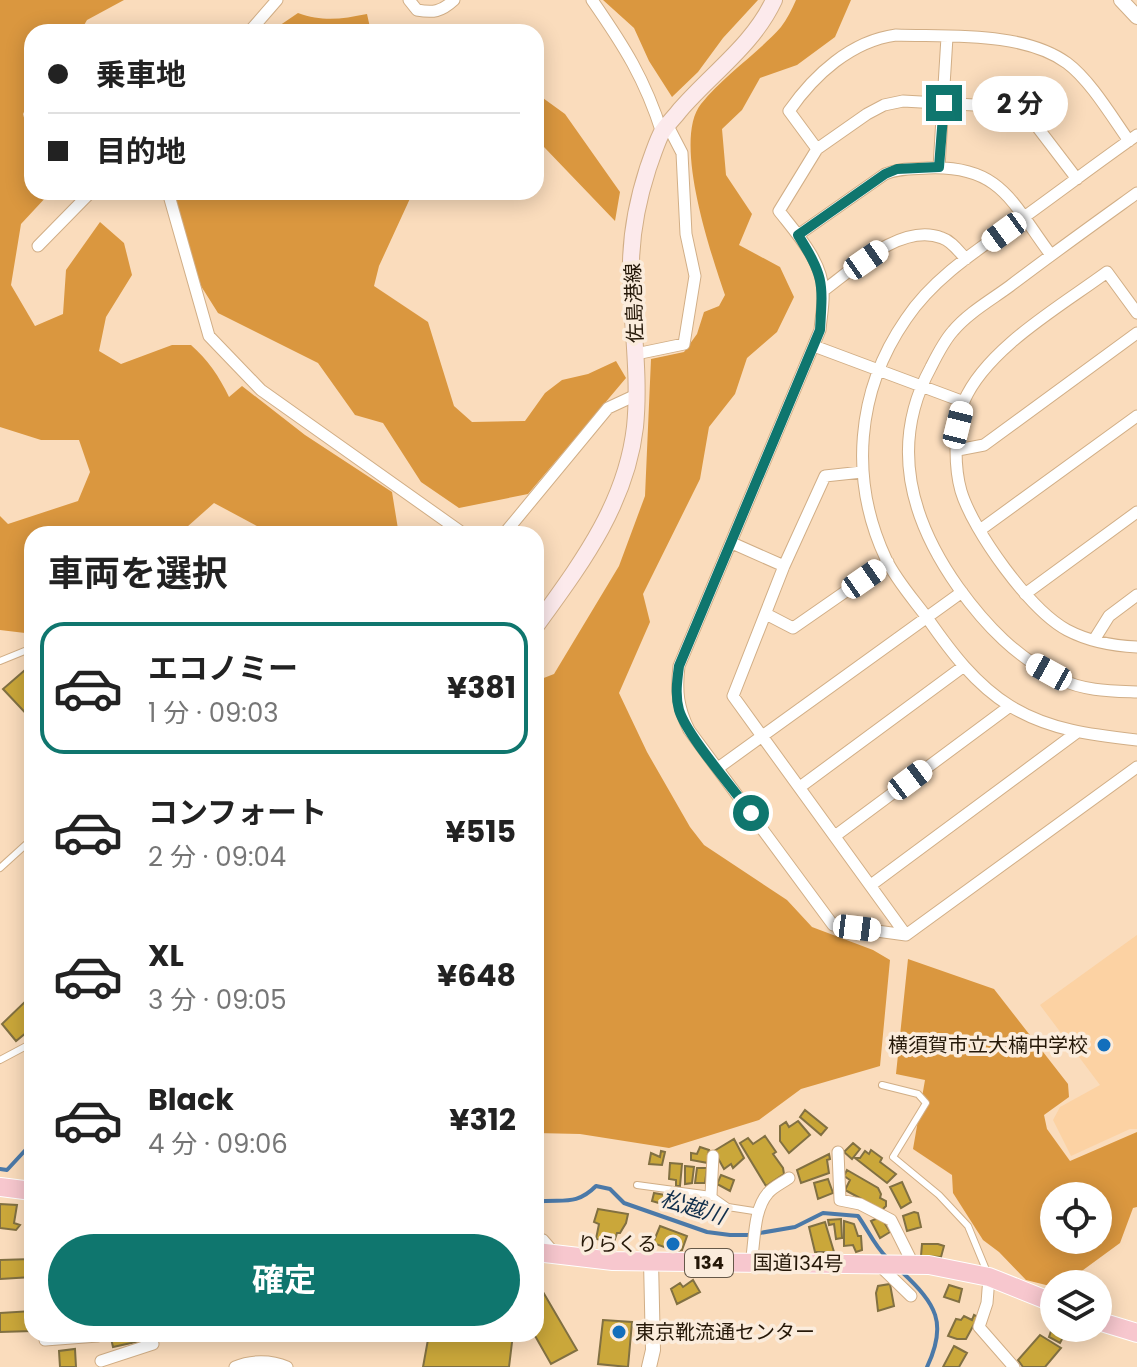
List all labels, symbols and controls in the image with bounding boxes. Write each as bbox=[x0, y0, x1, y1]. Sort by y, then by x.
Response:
text: 乗車地 bbox=[96, 53, 186, 96]
callout: 2 分 bbox=[972, 75, 1068, 131]
route end bbox=[926, 85, 962, 121]
text: 2 分 bbox=[997, 86, 1043, 122]
text: 目的地 bbox=[96, 130, 186, 173]
car bbox=[978, 208, 1030, 256]
car bbox=[839, 236, 893, 284]
street label: 佐島港線 bbox=[619, 263, 649, 343]
car bbox=[941, 399, 975, 451]
text: 車両を選択 bbox=[48, 548, 228, 599]
car bbox=[837, 555, 891, 603]
text: エコノミー bbox=[148, 647, 298, 690]
car bbox=[1022, 650, 1076, 694]
icon: car bbox=[52, 652, 124, 724]
text: ¥381 bbox=[447, 666, 516, 709]
text: 1 分 · 09:03 bbox=[148, 695, 279, 731]
car bbox=[884, 756, 936, 804]
text: コンフォート bbox=[148, 791, 327, 834]
route start bbox=[733, 795, 769, 831]
icon: car bbox=[52, 796, 124, 868]
text: ¥515 bbox=[446, 810, 516, 853]
text: 2 分 · 09:04 bbox=[148, 839, 286, 875]
car bbox=[832, 913, 882, 943]
text: XL bbox=[148, 934, 184, 977]
icon: car bbox=[52, 940, 124, 1012]
text: ¥648 bbox=[437, 954, 516, 997]
text: 3 分 · 09:05 bbox=[148, 982, 287, 1018]
place label: 横須賀市立大楠中学校 bbox=[888, 1031, 1088, 1059]
marker: 横須賀市立大楠中学校 bbox=[1095, 1036, 1113, 1054]
text: Black bbox=[148, 1078, 234, 1121]
icon: car bbox=[52, 1084, 124, 1156]
text: ¥312 bbox=[449, 1098, 516, 1141]
text: 4 分 · 09:06 bbox=[148, 1126, 288, 1162]
map controls bbox=[1040, 1182, 1112, 1342]
button: locate bbox=[1040, 1182, 1112, 1254]
water label: 松越川 bbox=[657, 1183, 731, 1233]
place label: りらくる bbox=[577, 1230, 657, 1258]
button: 確定 bbox=[48, 1234, 520, 1326]
marker: りらくる bbox=[664, 1235, 682, 1253]
street label: 国道134号 bbox=[752, 1248, 844, 1278]
road number: 134 bbox=[685, 1249, 733, 1277]
button: layers bbox=[1040, 1270, 1112, 1342]
place label: 東京靴流通センター bbox=[635, 1318, 815, 1346]
marker: 東京靴流通センター bbox=[610, 1323, 628, 1341]

